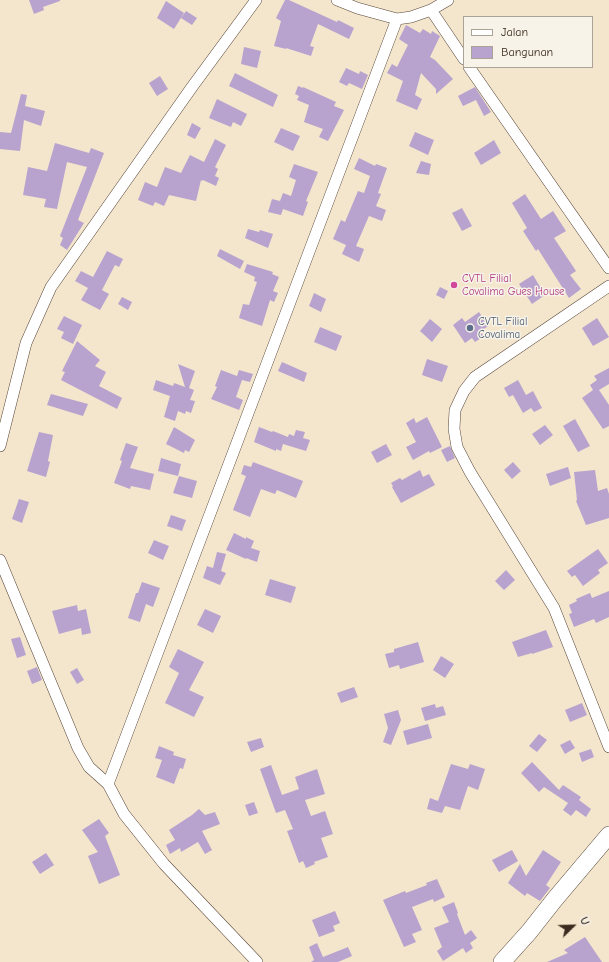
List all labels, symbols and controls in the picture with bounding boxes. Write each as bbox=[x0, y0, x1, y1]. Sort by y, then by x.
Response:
legend bbox=[463, 16, 593, 68]
text: Jalan bbox=[501, 25, 528, 39]
text: Bangunan bbox=[501, 45, 553, 59]
place label: CVTL Filial Covalima Gues House bbox=[462, 272, 565, 298]
marker: CVTL Filial Covalima Gues House bbox=[449, 280, 459, 290]
place label: CVTL Filial Covalima bbox=[478, 315, 527, 341]
marker: CVTL Filial Covalima bbox=[465, 323, 475, 333]
north arrow bbox=[553, 906, 593, 946]
text: U bbox=[577, 915, 592, 927]

